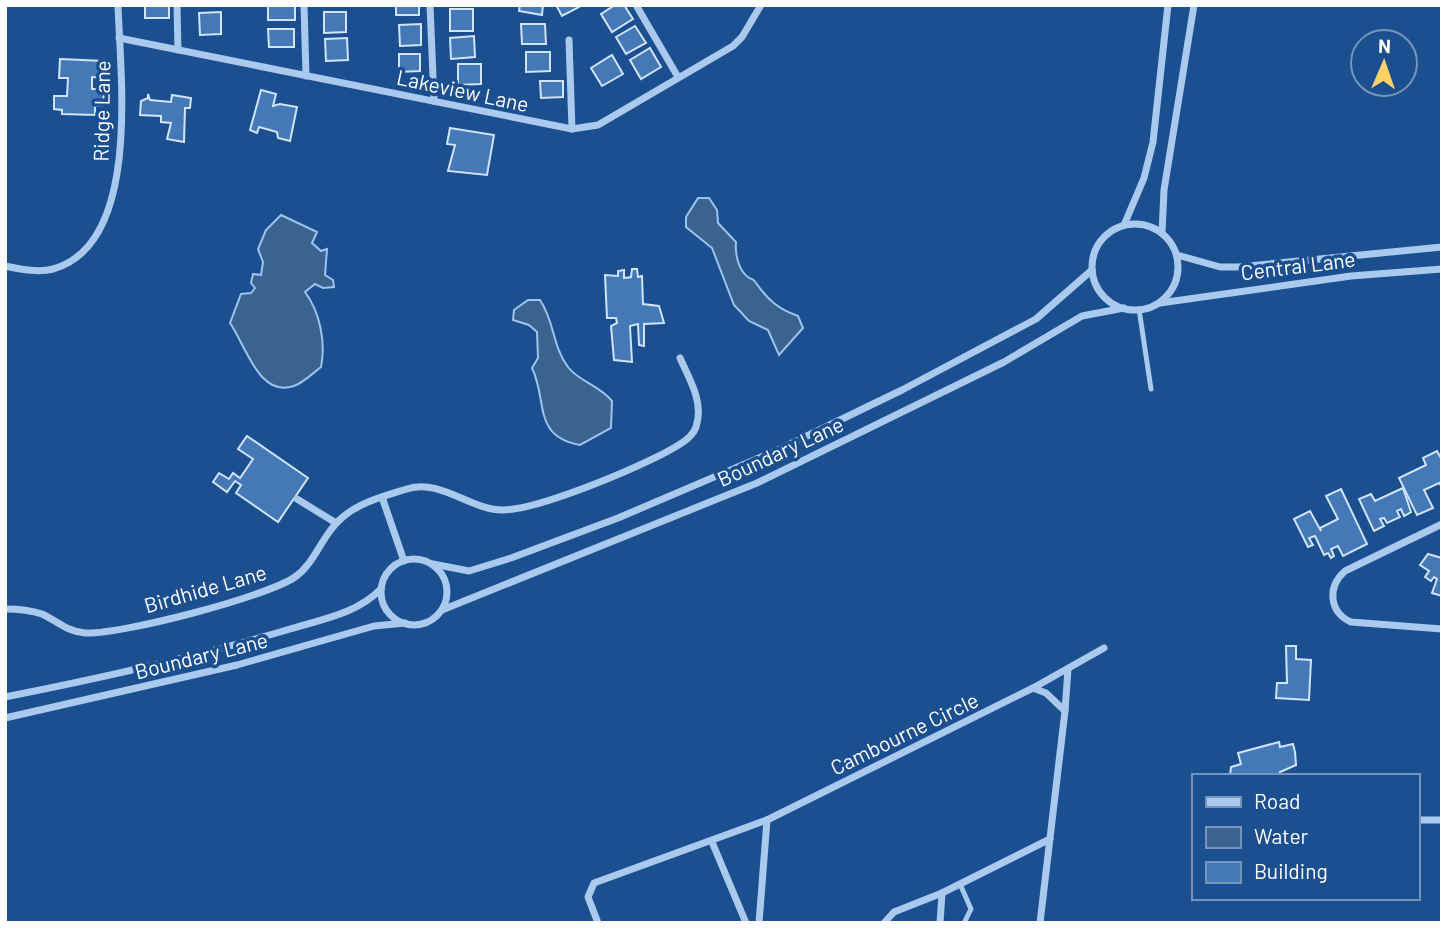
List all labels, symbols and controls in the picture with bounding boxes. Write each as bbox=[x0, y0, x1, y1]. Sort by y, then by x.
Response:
north arrow bbox=[1349, 28, 1419, 98]
text: N bbox=[1378, 34, 1391, 57]
street label: Ridge Lane bbox=[88, 60, 114, 162]
street label: Lakeview Lane bbox=[395, 64, 531, 116]
street label: Central Lane bbox=[1239, 246, 1357, 284]
street label: Boundary Lane bbox=[713, 411, 847, 491]
street label: Birdhide Lane bbox=[141, 559, 269, 617]
street label: Boundary Lane bbox=[132, 626, 270, 684]
street label: Cambourne Circle bbox=[826, 686, 982, 780]
legend bbox=[1192, 774, 1419, 900]
text: Road bbox=[1254, 788, 1300, 813]
text: Water bbox=[1254, 823, 1309, 848]
text: Building bbox=[1254, 858, 1328, 883]

